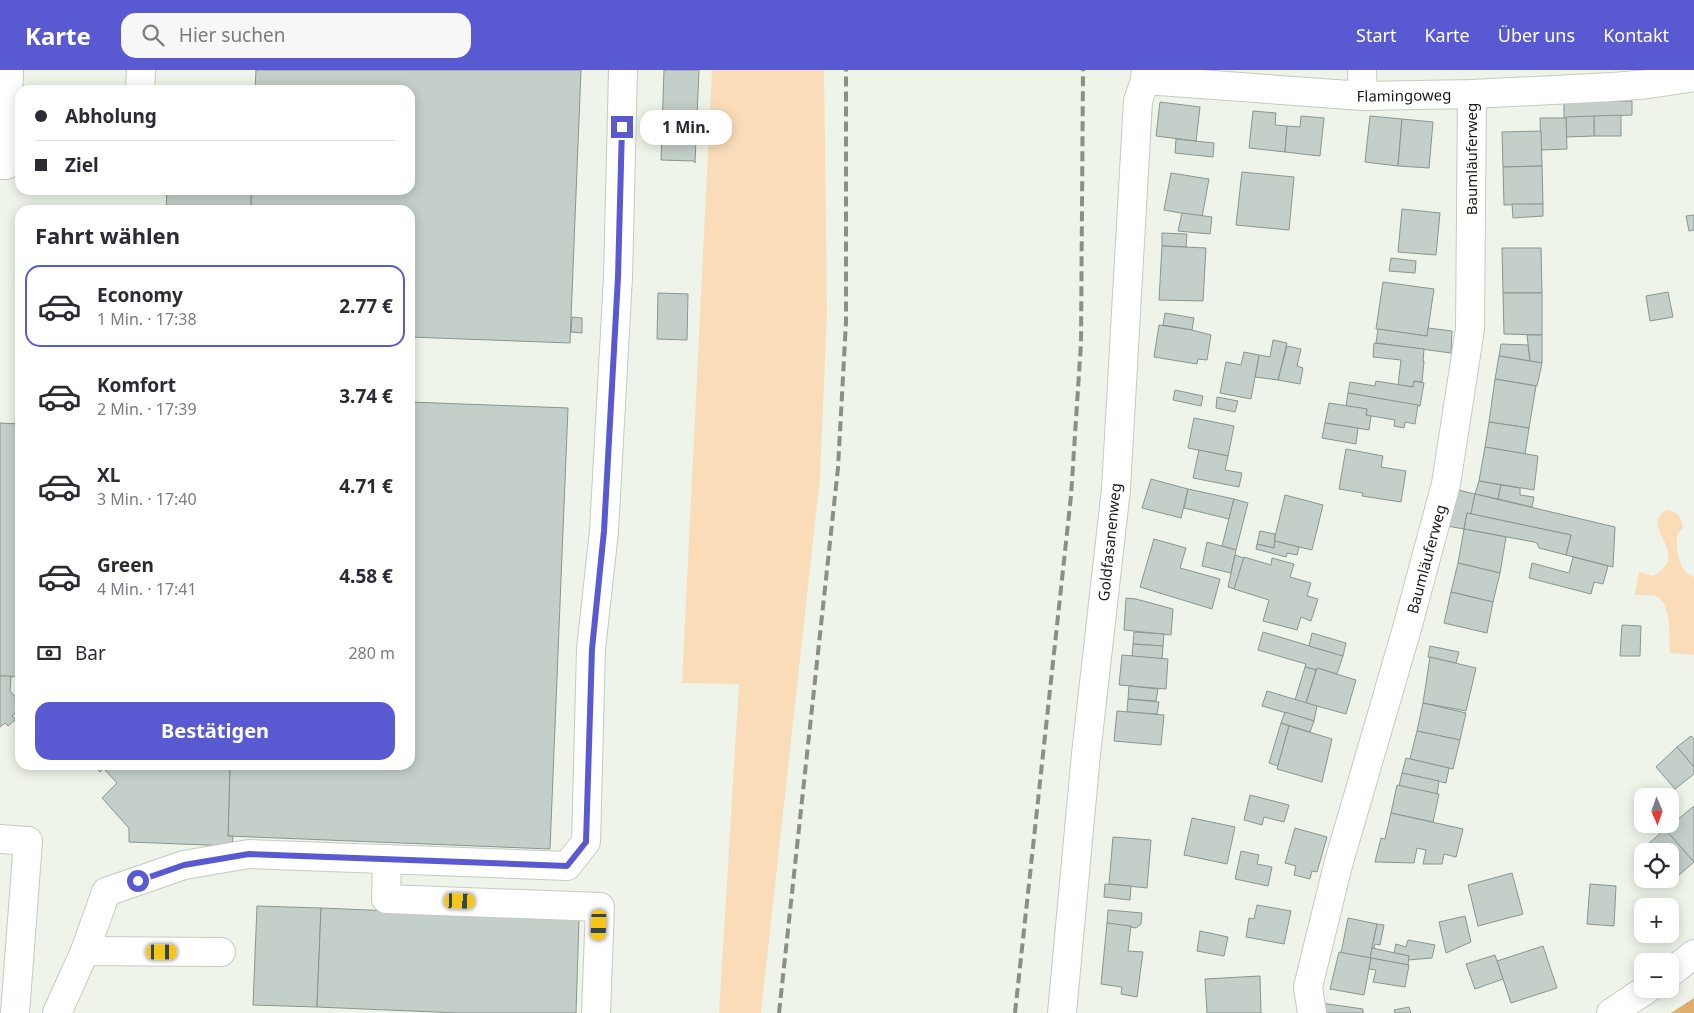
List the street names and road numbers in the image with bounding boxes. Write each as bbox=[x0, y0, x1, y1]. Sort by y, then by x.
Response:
street label: Flamingoweg bbox=[1356, 84, 1452, 106]
street label: Baumläuferweg bbox=[1461, 103, 1481, 215]
street label: Goldfasanenweg bbox=[1093, 482, 1125, 602]
street label: Baumläuferweg bbox=[1402, 502, 1450, 616]

